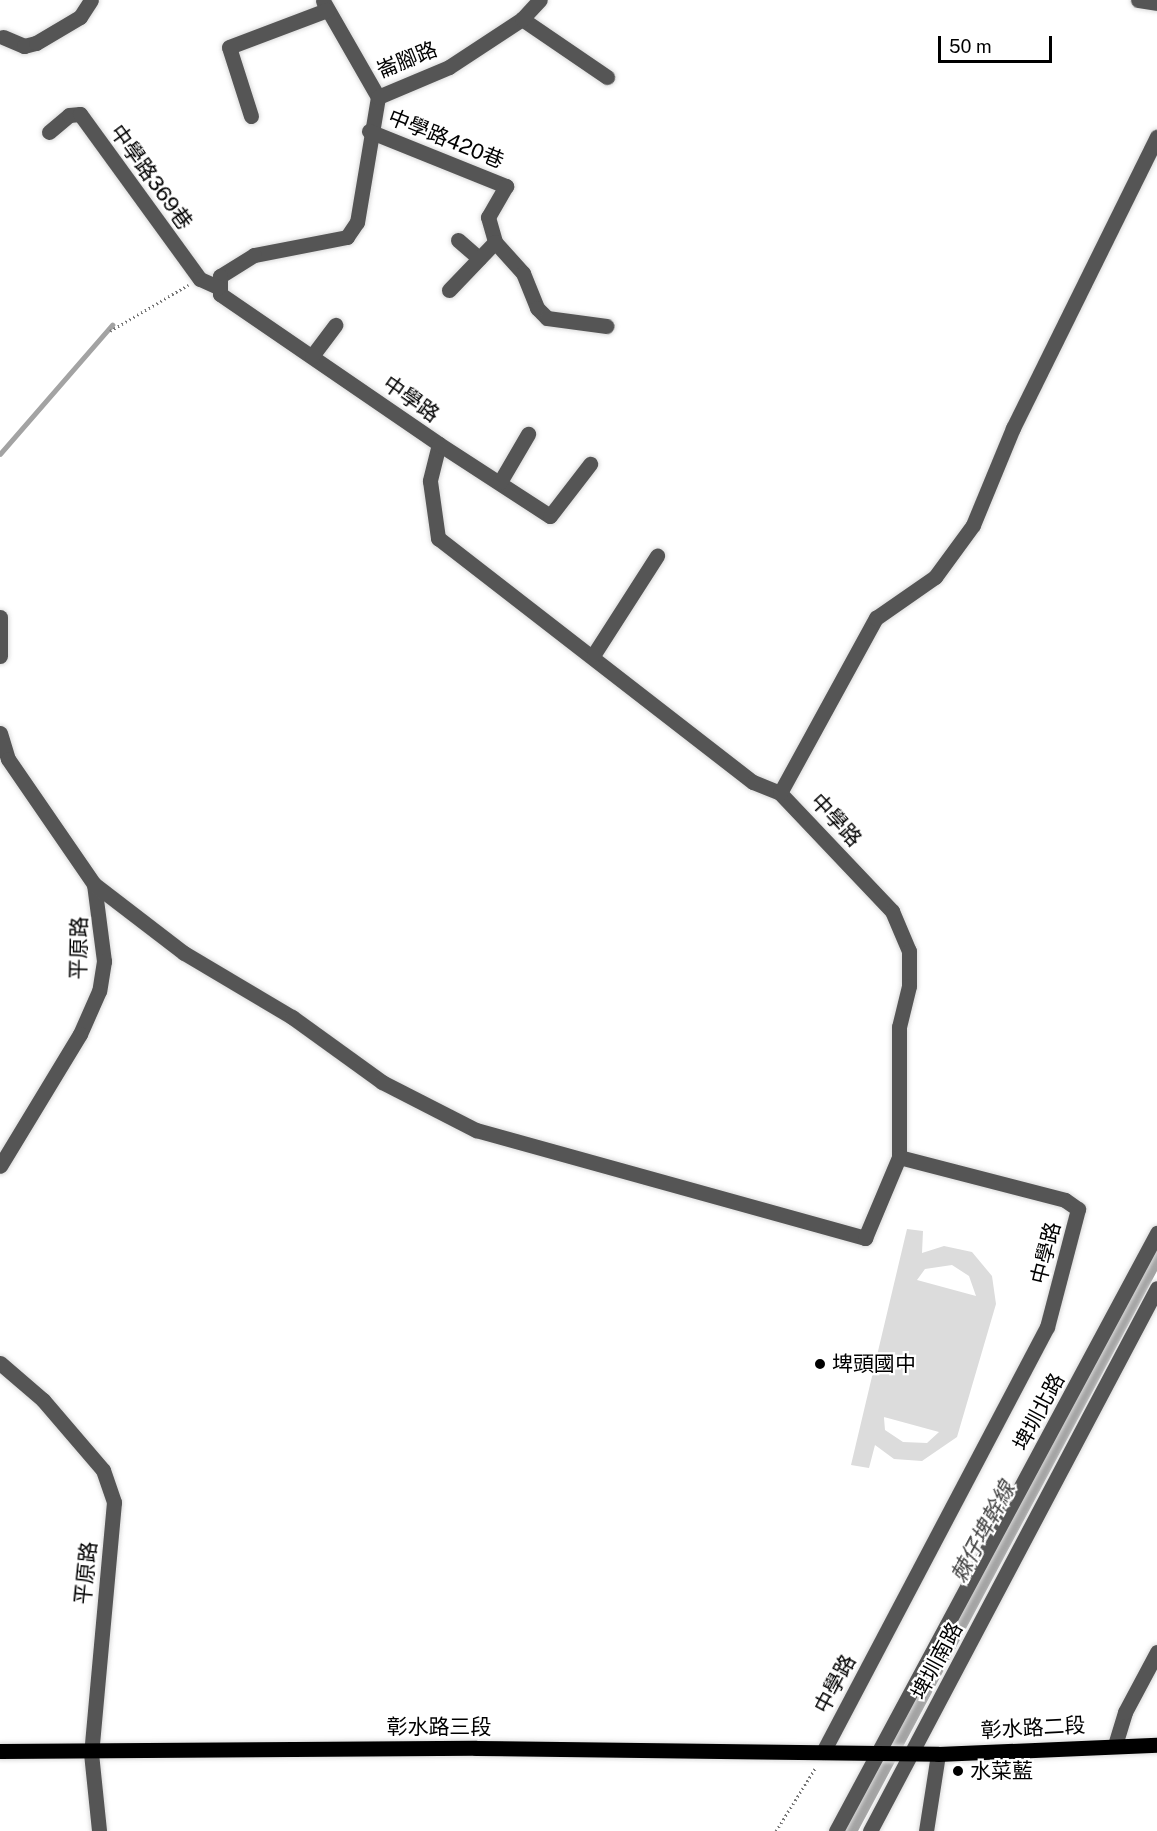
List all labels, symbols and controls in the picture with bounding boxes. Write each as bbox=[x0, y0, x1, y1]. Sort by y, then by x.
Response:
scale bar bbox=[941, 24, 1055, 62]
text: 50 m bbox=[949, 36, 992, 57]
street label: 崙腳路 bbox=[373, 37, 441, 83]
street label: 中學路420巷 bbox=[384, 104, 508, 174]
street label: 中學路369巷 bbox=[105, 120, 197, 234]
street label: 中學路 bbox=[378, 371, 444, 427]
street label: 中學路 bbox=[805, 788, 867, 852]
street label: 平原路 bbox=[66, 916, 92, 980]
street label: 中學路 bbox=[1026, 1219, 1066, 1287]
place label: 埤頭國中 bbox=[832, 1351, 916, 1377]
marker: 埤頭國中 bbox=[813, 1357, 827, 1371]
street label: 埤圳北路 bbox=[1008, 1369, 1070, 1455]
water label: 棘仔埤幹線 bbox=[946, 1477, 1020, 1587]
street label: 平原路 bbox=[70, 1540, 102, 1606]
street label: 埤圳南路 bbox=[906, 1618, 968, 1704]
street label: 中學路 bbox=[809, 1650, 861, 1718]
street label: 彰水路二段 bbox=[980, 1713, 1086, 1743]
street label: 彰水路三段 bbox=[387, 1714, 491, 1740]
place label: 水菜藍 bbox=[970, 1758, 1033, 1784]
marker: 水菜藍 bbox=[951, 1764, 965, 1778]

